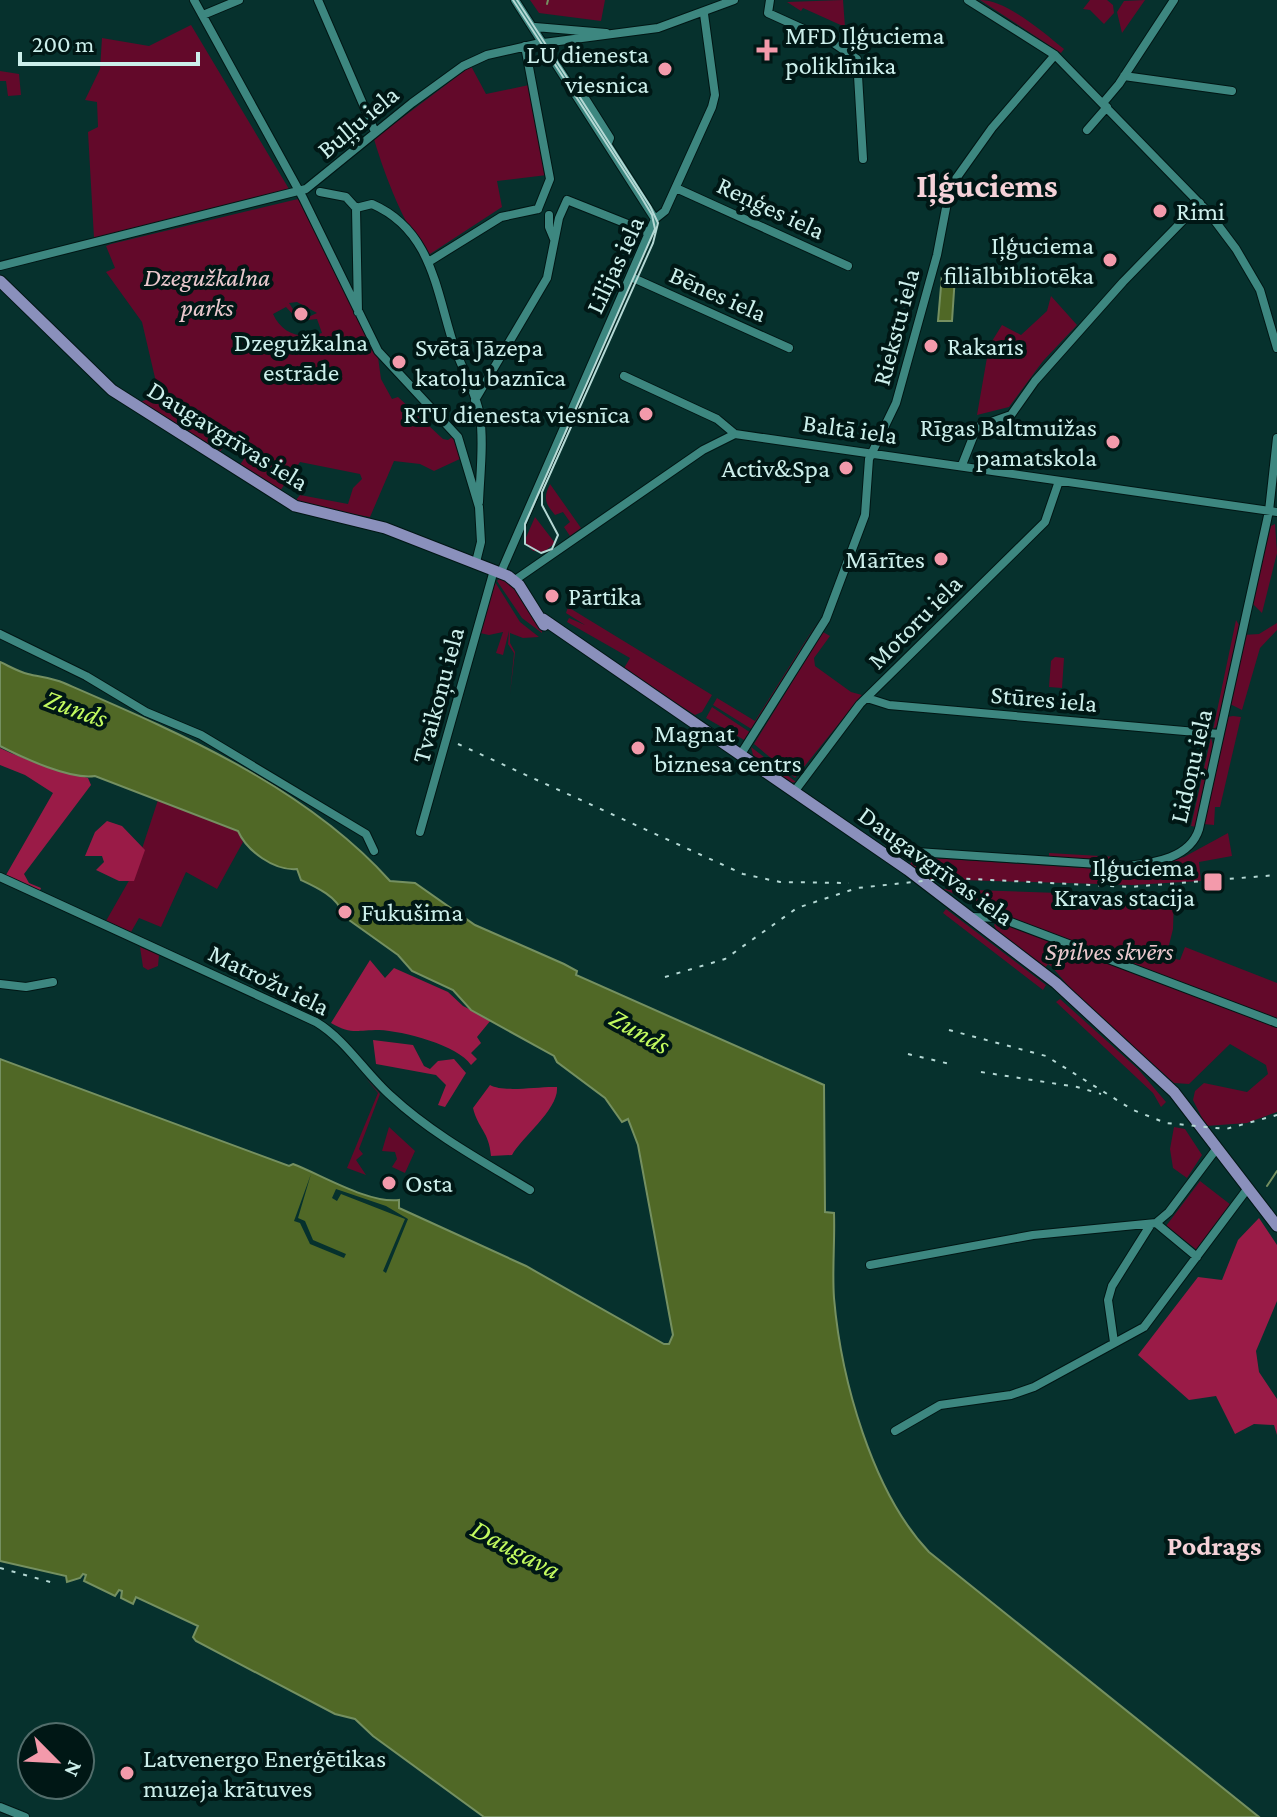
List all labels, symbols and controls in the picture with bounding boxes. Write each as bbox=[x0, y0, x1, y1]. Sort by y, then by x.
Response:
scale bar bbox=[20, 16, 198, 66]
place label: MFD Iļģuciema poliklīnika bbox=[785, 21, 945, 80]
text: 200 m bbox=[32, 30, 94, 57]
marker: MFD Iļģuciema poliklīnika bbox=[756, 39, 778, 61]
place label: LU dienesta viesnica bbox=[526, 40, 649, 99]
marker: LU dienesta viesnica bbox=[656, 60, 674, 78]
street label: Buļļu iela bbox=[311, 80, 406, 166]
district label: Iļģuciems bbox=[916, 167, 1058, 207]
street label: Reņģes iela bbox=[712, 170, 829, 247]
place label: Rimi bbox=[1176, 197, 1225, 226]
marker: Rimi bbox=[1151, 202, 1169, 220]
street label: Lilijas iela bbox=[580, 212, 650, 318]
place label: Iļģuciema filiālbibliotēka bbox=[943, 231, 1094, 290]
marker: Iļģuciema filiālbibliotēka bbox=[1101, 251, 1119, 269]
street label: Bēnes iela bbox=[665, 260, 771, 328]
park label: Dzegužkalna parks bbox=[144, 263, 270, 322]
street label: Riekstu iela bbox=[867, 266, 925, 388]
marker: Dzegužkalna estrāde bbox=[292, 305, 310, 323]
place label: Dzegužkalna estrāde bbox=[234, 328, 368, 387]
place label: Rakaris bbox=[947, 332, 1024, 361]
place label: Svētā Jāzepa katoļu baznīca bbox=[415, 333, 566, 394]
marker: Rakaris bbox=[922, 337, 940, 355]
marker: Svētā Jāzepa katoļu baznīca bbox=[390, 353, 408, 371]
street label: Daugavgrīvas iela bbox=[142, 375, 314, 497]
place label: RTU dienesta viesnīca bbox=[403, 400, 630, 429]
marker: RTU dienesta viesnīca bbox=[637, 405, 655, 423]
street label: Baltā iela bbox=[801, 408, 899, 450]
place label: Rīgas Baltmuižas pamatskola bbox=[920, 413, 1097, 472]
marker: Rīgas Baltmuižas pamatskola bbox=[1104, 433, 1122, 451]
place label: Activ&Spa bbox=[722, 454, 830, 483]
marker: Activ&Spa bbox=[837, 459, 855, 477]
place label: Mārītes bbox=[845, 545, 925, 574]
marker: Mārītes bbox=[932, 550, 950, 568]
street label: Motoru iela bbox=[862, 569, 968, 675]
place label: Pārtika bbox=[568, 582, 642, 611]
marker: Pārtika bbox=[543, 587, 561, 605]
street label: Tvaikoņu iela bbox=[406, 624, 472, 767]
street label: Stūres iela bbox=[990, 680, 1098, 718]
water label: Zunds bbox=[40, 682, 112, 734]
street label: Lidoņu iela bbox=[1164, 706, 1220, 826]
place label: Magnat biznesa centrs bbox=[654, 719, 802, 778]
marker: Magnat biznesa centrs bbox=[629, 739, 647, 757]
street label: Daugavgrīvas iela bbox=[853, 800, 1019, 932]
place label: Iļģuciema Kravas stacija bbox=[1054, 853, 1195, 912]
marker: Iļģuciema Kravas stacija bbox=[1202, 871, 1224, 893]
place label: Fukušima bbox=[361, 898, 463, 927]
marker: Fukušima bbox=[336, 903, 354, 921]
park label: Spilves skvērs bbox=[1045, 937, 1173, 966]
street label: Matrožu iela bbox=[204, 938, 334, 1022]
water label: Zunds bbox=[604, 1001, 676, 1061]
place label: Osta bbox=[405, 1169, 453, 1198]
marker: Osta bbox=[380, 1174, 398, 1192]
water label: Daugava bbox=[466, 1513, 566, 1585]
district label: Podrags bbox=[1167, 1530, 1261, 1561]
north arrow bbox=[16, 1721, 96, 1801]
place label: Latvenergo Enerģētikas muzeja krātuves bbox=[143, 1744, 386, 1803]
text: N bbox=[59, 1757, 88, 1781]
marker: Latvenergo Enerģētikas muzeja krātuves bbox=[118, 1764, 136, 1782]

